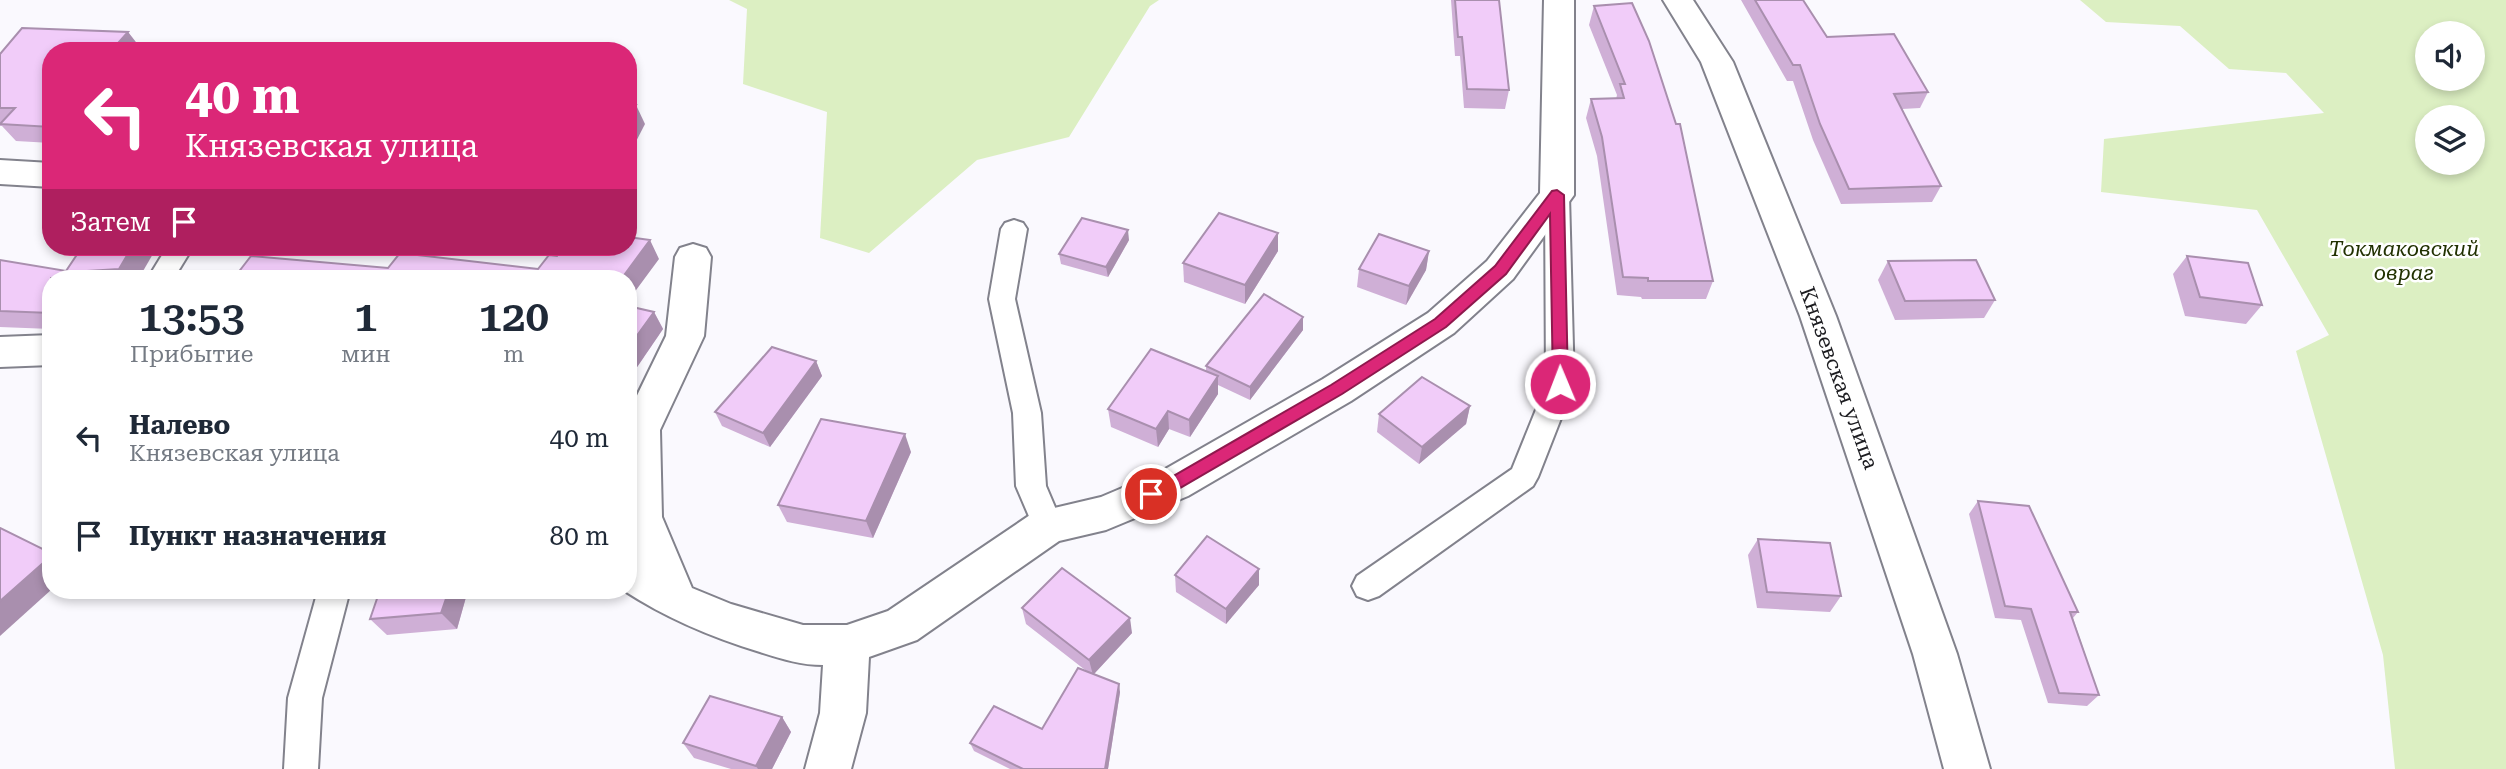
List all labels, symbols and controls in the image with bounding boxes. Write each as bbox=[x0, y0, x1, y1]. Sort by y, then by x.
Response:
map controls bbox=[2415, 21, 2485, 175]
button: sound bbox=[2415, 21, 2485, 91]
text: 40 m bbox=[185, 68, 300, 125]
icon: left bbox=[70, 70, 161, 161]
button: layers bbox=[2415, 105, 2485, 175]
text: Князевская улица bbox=[185, 127, 478, 165]
icon: arrive bbox=[165, 203, 203, 241]
text: Затем bbox=[70, 207, 151, 237]
park label: Токмаковский овраг bbox=[2329, 237, 2479, 285]
street label: Князевская улица bbox=[1795, 283, 1883, 473]
text: 13:53 bbox=[138, 292, 245, 341]
text: 1 bbox=[354, 292, 378, 341]
text: 120 bbox=[478, 292, 549, 341]
text: Прибытие bbox=[130, 341, 253, 368]
text: мин bbox=[341, 341, 390, 368]
text: m bbox=[503, 341, 524, 368]
position arrow bbox=[1523, 347, 1597, 421]
text: Налево bbox=[129, 410, 230, 440]
icon: left bbox=[70, 419, 108, 457]
text: 40 m bbox=[550, 423, 609, 453]
text: Князевская улица bbox=[129, 440, 340, 467]
pin bbox=[1121, 464, 1181, 524]
icon: arrive bbox=[1132, 475, 1170, 513]
icon: arrive bbox=[70, 517, 108, 555]
text: Пункт назначения bbox=[129, 521, 386, 551]
text: 80 m bbox=[550, 521, 609, 551]

